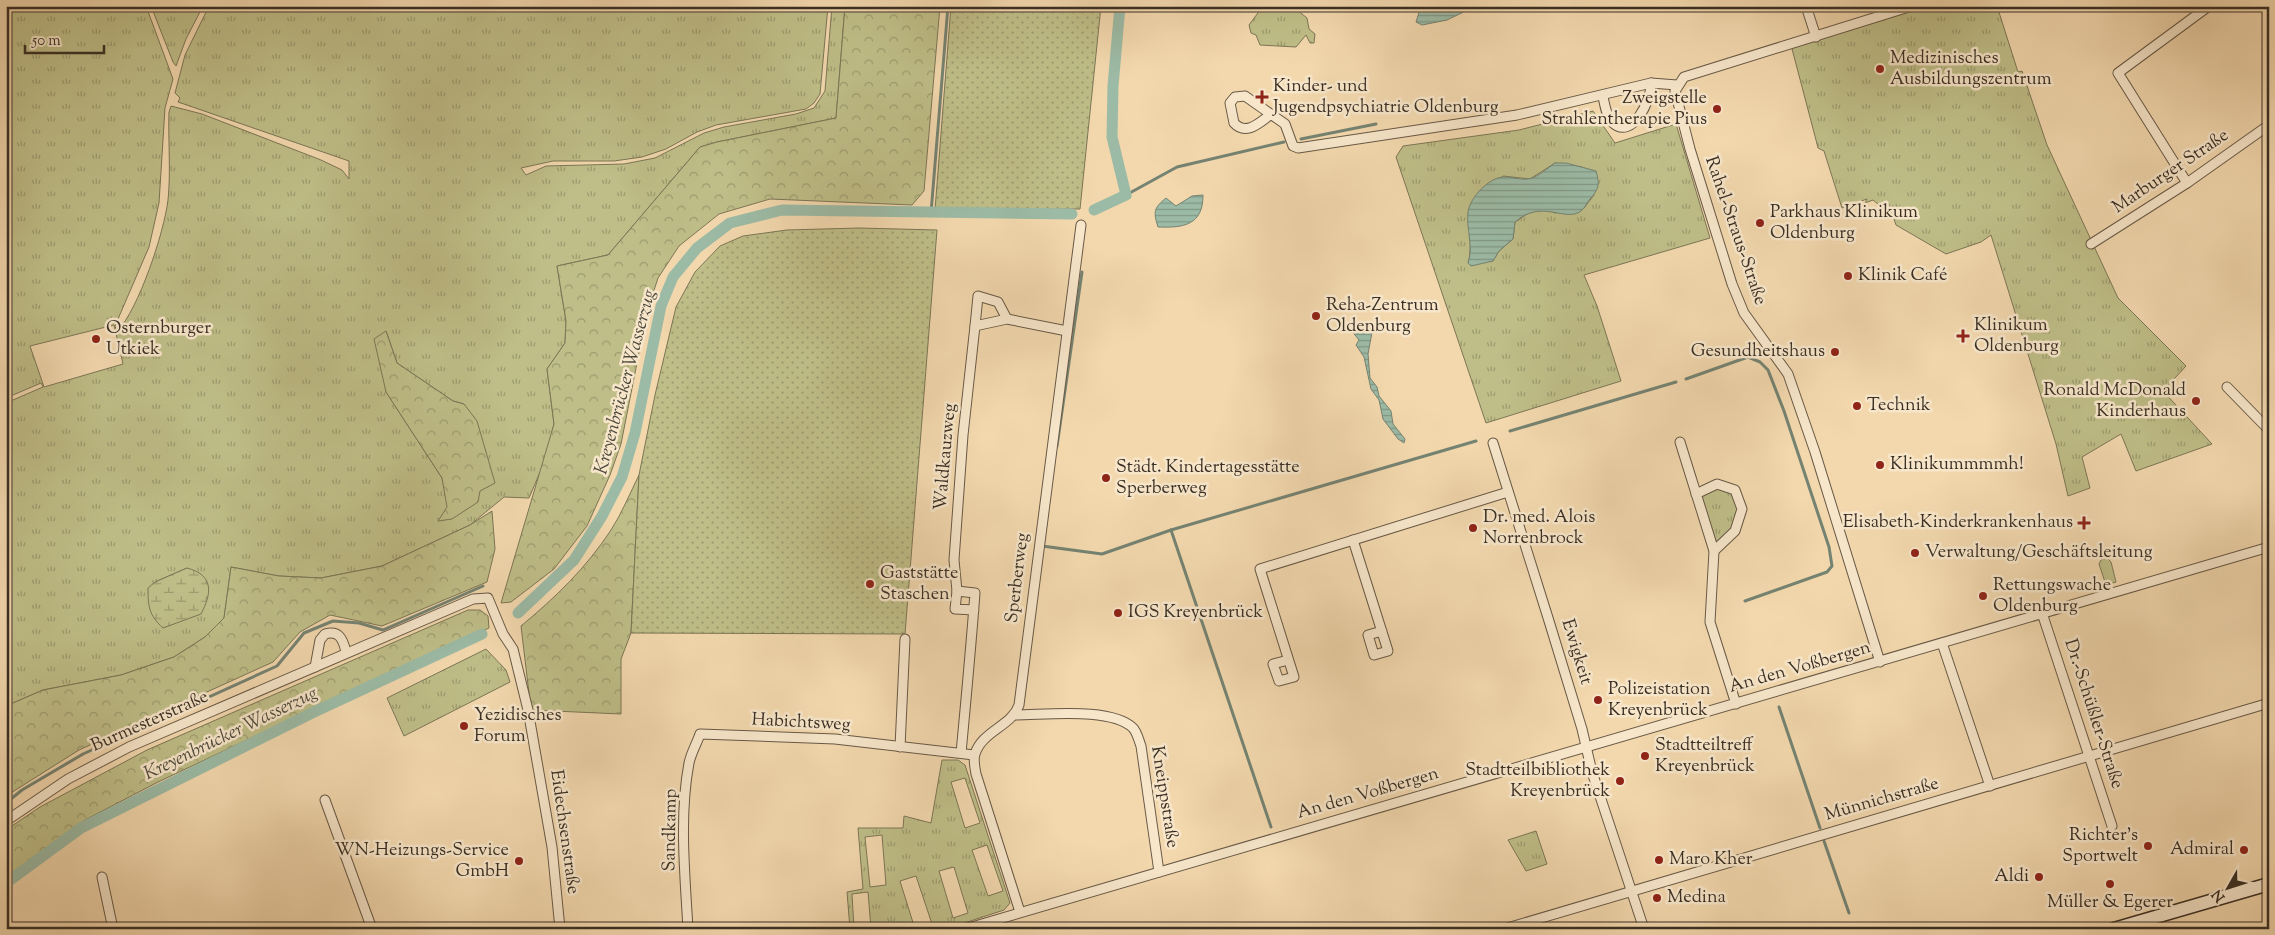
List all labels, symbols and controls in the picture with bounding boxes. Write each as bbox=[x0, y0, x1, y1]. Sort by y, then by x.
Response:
scale bar bbox=[25, 22, 104, 54]
text: 50 m bbox=[31, 31, 61, 52]
place label: Medizinisches Ausbildungszentrum bbox=[1890, 46, 2052, 93]
marker: Medizinisches Ausbildungszentrum bbox=[1874, 63, 1886, 75]
place label: Kinder- und Jugendpsychiatrie Oldenburg bbox=[1272, 74, 1499, 121]
place label: Zweigstelle Strahlentherapie Pius bbox=[1541, 86, 1707, 133]
marker: Kinder- und Jugendpsychiatrie Oldenburg bbox=[1255, 90, 1269, 104]
marker: Zweigstelle Strahlentherapie Pius bbox=[1711, 103, 1723, 115]
street label: Marburger Straße bbox=[2108, 123, 2234, 221]
street label: Rahel-Straus-Straße bbox=[1697, 153, 1773, 309]
place label: Parkhaus Klinikum Oldenburg bbox=[1770, 200, 1918, 247]
marker: Parkhaus Klinikum Oldenburg bbox=[1754, 217, 1766, 229]
place label: Klinik Café bbox=[1858, 263, 1947, 289]
marker: Klinik Café bbox=[1842, 270, 1854, 282]
water label: Kreyenbrücker Wasserzug bbox=[588, 286, 664, 478]
place label: Reha-Zentrum Oldenburg bbox=[1326, 293, 1439, 340]
marker: Reha-Zentrum Oldenburg bbox=[1310, 310, 1322, 322]
place label: Klinikum Oldenburg bbox=[1974, 313, 2059, 360]
place label: Osternburger Utkiek bbox=[106, 316, 211, 363]
marker: Klinikum Oldenburg bbox=[1956, 329, 1970, 343]
marker: Osternburger Utkiek bbox=[90, 333, 102, 345]
place label: Gesundheitshaus bbox=[1691, 339, 1825, 365]
marker: Gesundheitshaus bbox=[1829, 346, 1841, 358]
place label: Ronald McDonald Kinderhaus bbox=[2044, 378, 2186, 425]
place label: Technik bbox=[1867, 393, 1931, 419]
marker: Ronald McDonald Kinderhaus bbox=[2190, 395, 2202, 407]
marker: Technik bbox=[1851, 400, 1863, 412]
street label: Waldkauzweg bbox=[928, 402, 964, 512]
place label: Klinikummmmh! bbox=[1890, 452, 2024, 478]
place label: Städt. Kindertagesstätte Sperberweg bbox=[1116, 455, 1300, 502]
marker: Klinikummmmh! bbox=[1874, 459, 1886, 471]
marker: Städt. Kindertagesstätte Sperberweg bbox=[1100, 472, 1112, 484]
place label: Dr. med. Alois Norrenbrock bbox=[1483, 505, 1595, 552]
place label: Elisabeth-Kinderkrankenhaus bbox=[1843, 510, 2073, 536]
marker: Elisabeth-Kinderkrankenhaus bbox=[2077, 516, 2091, 530]
marker: Dr. med. Alois Norrenbrock bbox=[1467, 522, 1479, 534]
street label: Sperberweg bbox=[1000, 531, 1036, 625]
place label: Verwaltung/Geschäftsleitung bbox=[1925, 540, 2153, 566]
marker: Verwaltung/Geschäftsleitung bbox=[1909, 547, 1921, 559]
place label: Gaststätte Staschen bbox=[880, 561, 958, 608]
place label: Rettungswache Oldenburg bbox=[1993, 573, 2111, 620]
marker: Gaststätte Staschen bbox=[864, 578, 876, 590]
marker: Rettungswache Oldenburg bbox=[1977, 590, 1989, 602]
place label: IGS Kreyenbrück bbox=[1128, 600, 1263, 626]
marker: IGS Kreyenbrück bbox=[1112, 607, 1124, 619]
street label: Ewigkeit bbox=[1554, 616, 1598, 688]
street label: An den Voßbergen bbox=[1726, 635, 1874, 701]
street label: Dr.-Schüßler-Straße bbox=[2057, 636, 2129, 792]
place label: Polizeistation Kreyenbrück bbox=[1608, 677, 1711, 724]
water label: Kreyenbrücker Wasserzug bbox=[139, 680, 323, 788]
street label: Burmesterstraße bbox=[87, 684, 213, 760]
marker: Polizeistation Kreyenbrück bbox=[1592, 694, 1604, 706]
place label: Yezidisches Forum bbox=[474, 703, 562, 750]
street label: Habichtsweg bbox=[751, 707, 851, 739]
marker: Yezidisches Forum bbox=[458, 720, 470, 732]
place label: Stadtteiltreff Kreyenbrück bbox=[1655, 733, 1755, 780]
street label: Kneippstraße bbox=[1143, 744, 1185, 850]
marker: Stadtteiltreff Kreyenbrück bbox=[1639, 750, 1651, 762]
place label: Stadtteilbibliothek Kreyenbrück bbox=[1465, 758, 1610, 805]
street label: An den Voßbergen bbox=[1294, 761, 1442, 827]
street label: Eidechsenstraße bbox=[542, 768, 586, 896]
street label: Münnichstraße bbox=[1822, 771, 1942, 829]
marker: Stadtteilbibliothek Kreyenbrück bbox=[1614, 775, 1626, 787]
street label: Sandkamp bbox=[657, 788, 685, 872]
place label: Richter's Sportwelt bbox=[2062, 823, 2138, 870]
place label: Admiral bbox=[2170, 837, 2234, 863]
place label: WN-Heizungs-Service GmbH bbox=[335, 838, 509, 885]
marker: Richter's Sportwelt bbox=[2142, 840, 2154, 852]
marker: Admiral bbox=[2238, 844, 2250, 856]
place label: Maro Kher bbox=[1669, 847, 1753, 873]
marker: Maro Kher bbox=[1653, 854, 1665, 866]
marker: WN-Heizungs-Service GmbH bbox=[513, 855, 525, 867]
north arrow bbox=[2202, 862, 2252, 912]
place label: Aldi bbox=[1994, 864, 2029, 890]
marker: Aldi bbox=[2033, 871, 2045, 883]
marker: Müller & Egerer bbox=[2104, 878, 2116, 890]
text: N bbox=[2208, 884, 2231, 906]
place label: Medina bbox=[1667, 885, 1726, 911]
place label: Müller & Egerer bbox=[2047, 890, 2173, 916]
marker: Medina bbox=[1651, 892, 1663, 904]

